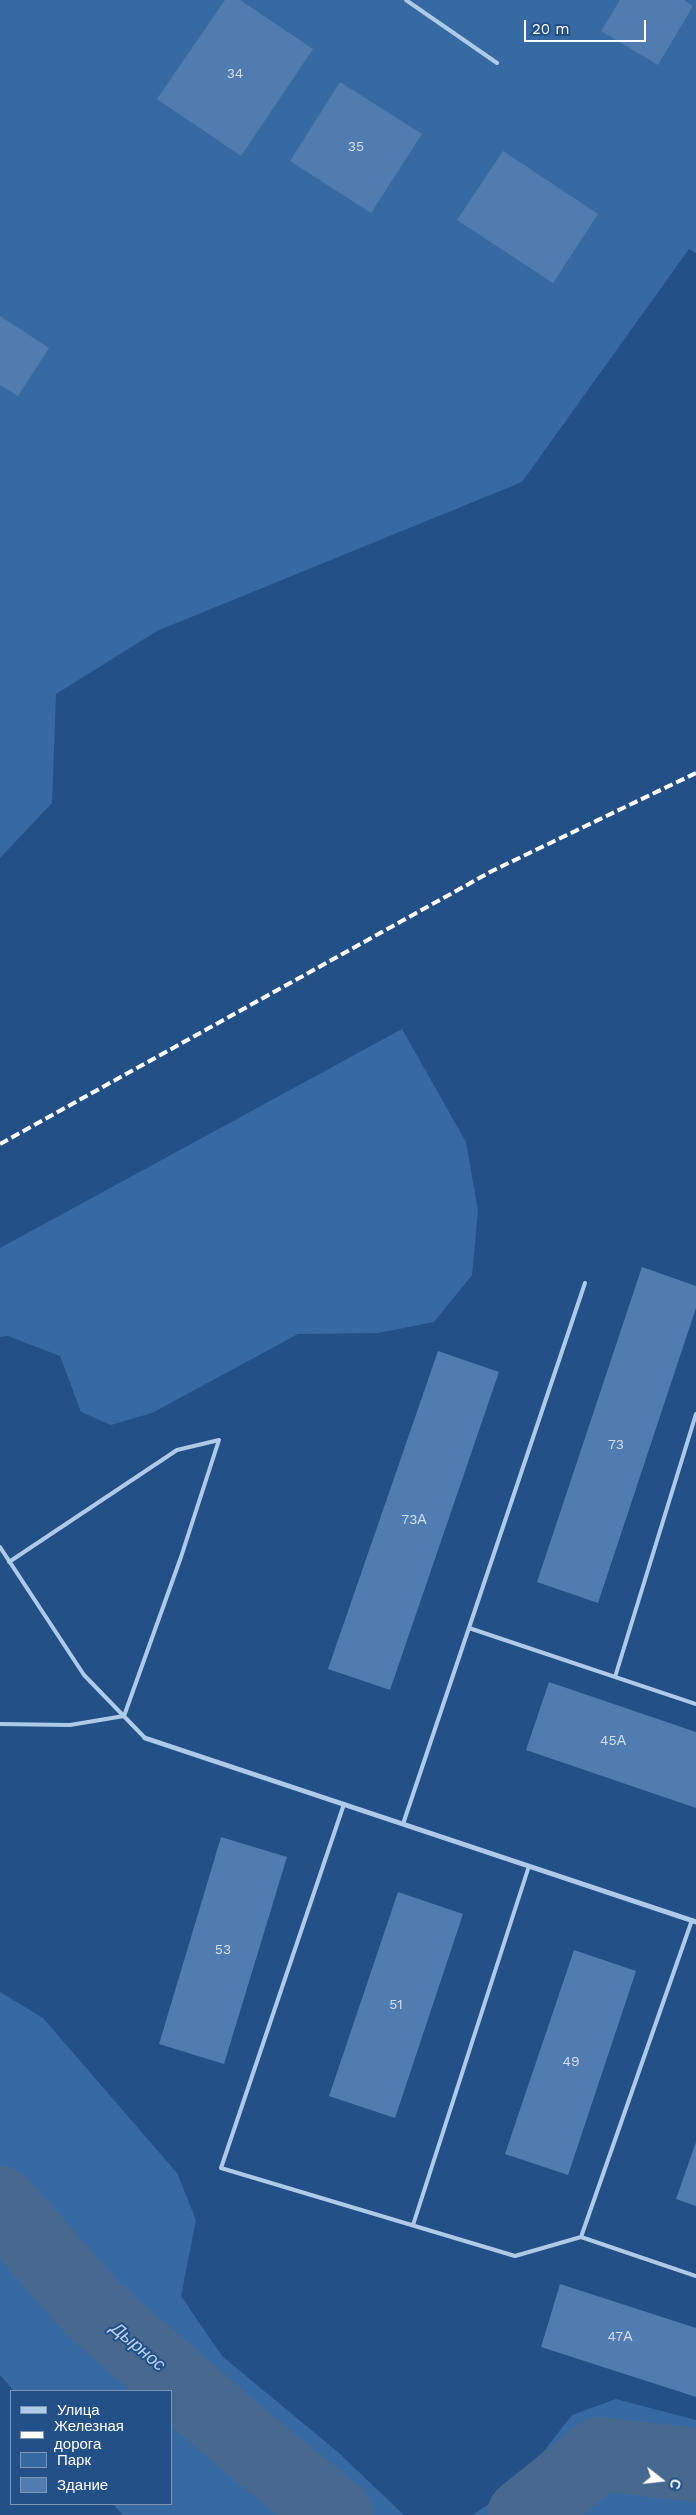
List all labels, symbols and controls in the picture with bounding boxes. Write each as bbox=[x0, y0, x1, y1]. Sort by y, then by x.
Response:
scale bar bbox=[526, 10, 648, 42]
text: 20 m bbox=[532, 20, 570, 38]
house number: 34 bbox=[227, 66, 243, 82]
house number: 35 bbox=[348, 139, 364, 155]
house number: 73 bbox=[608, 1437, 624, 1453]
house number: 73А bbox=[401, 1512, 427, 1528]
house number: 45А bbox=[600, 1733, 626, 1749]
house number: 53 bbox=[215, 1942, 231, 1958]
house number: 51 bbox=[389, 1997, 403, 2013]
house number: 49 bbox=[562, 2054, 580, 2070]
water label: Дырнос bbox=[106, 2318, 170, 2376]
house number: 47А bbox=[607, 2329, 633, 2345]
legend bbox=[10, 2390, 172, 2505]
text: Улица bbox=[57, 2401, 100, 2419]
text: Железная дорога bbox=[54, 2417, 124, 2453]
text: Парк bbox=[57, 2451, 91, 2469]
north arrow bbox=[636, 2455, 686, 2505]
text: Здание bbox=[57, 2476, 108, 2494]
text: С bbox=[666, 2477, 685, 2491]

